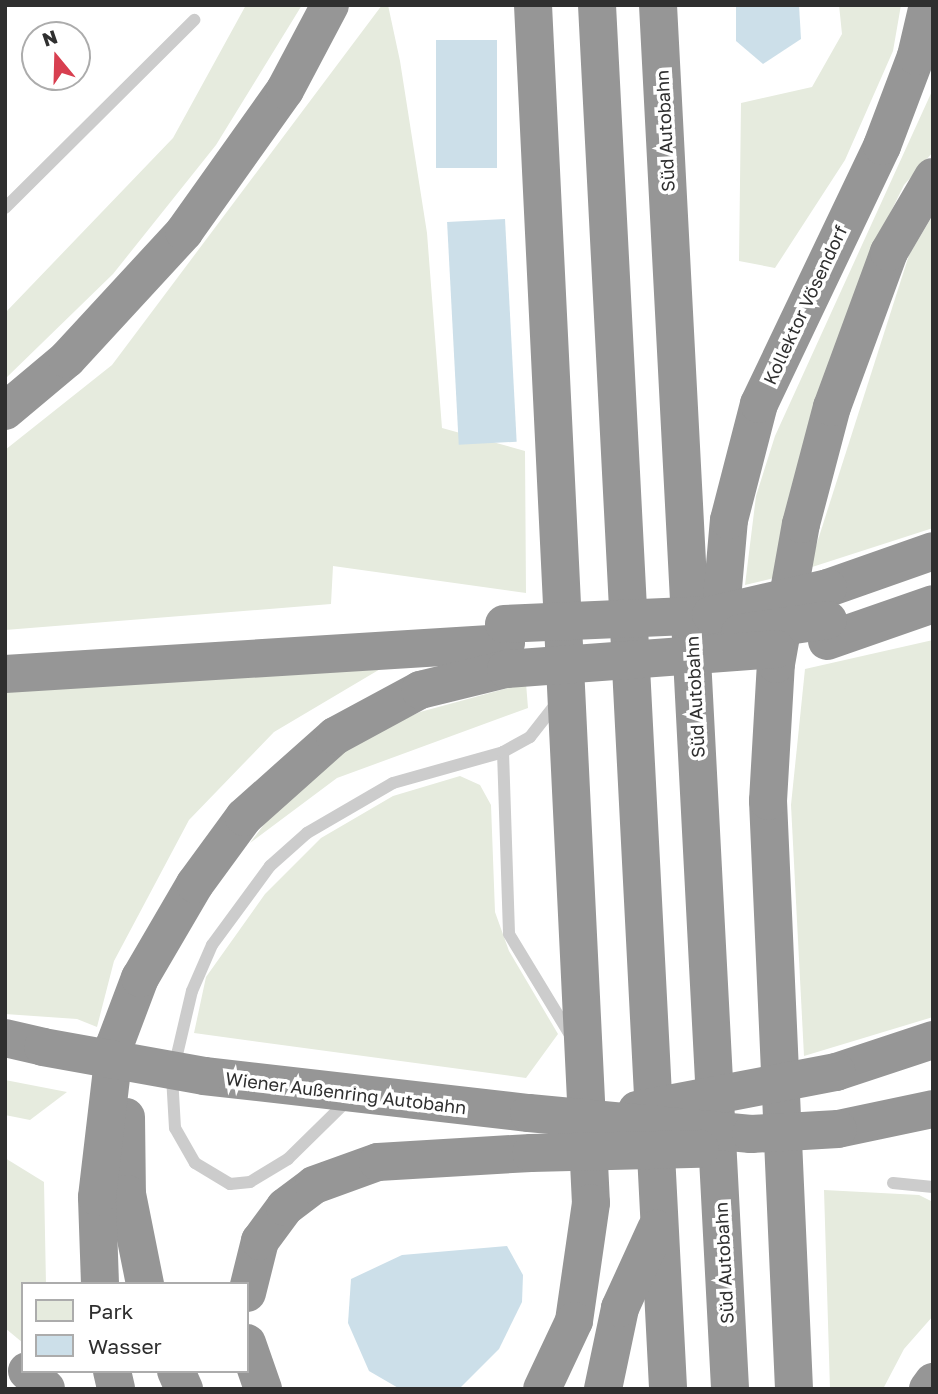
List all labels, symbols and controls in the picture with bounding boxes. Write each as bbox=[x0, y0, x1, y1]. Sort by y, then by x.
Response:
north arrow bbox=[21, 21, 91, 91]
text: N bbox=[39, 24, 60, 51]
street label: Süd Autobahn bbox=[651, 70, 679, 192]
street label: Kollektor Vösendorf bbox=[759, 222, 851, 388]
street label: Süd Autobahn bbox=[681, 636, 709, 758]
street label: Wiener Außenring Autobahn bbox=[224, 1067, 468, 1119]
street label: Süd Autobahn bbox=[710, 1202, 738, 1324]
legend bbox=[21, 1282, 248, 1373]
text: Park bbox=[88, 1298, 133, 1324]
text: Wasser bbox=[88, 1333, 162, 1359]

